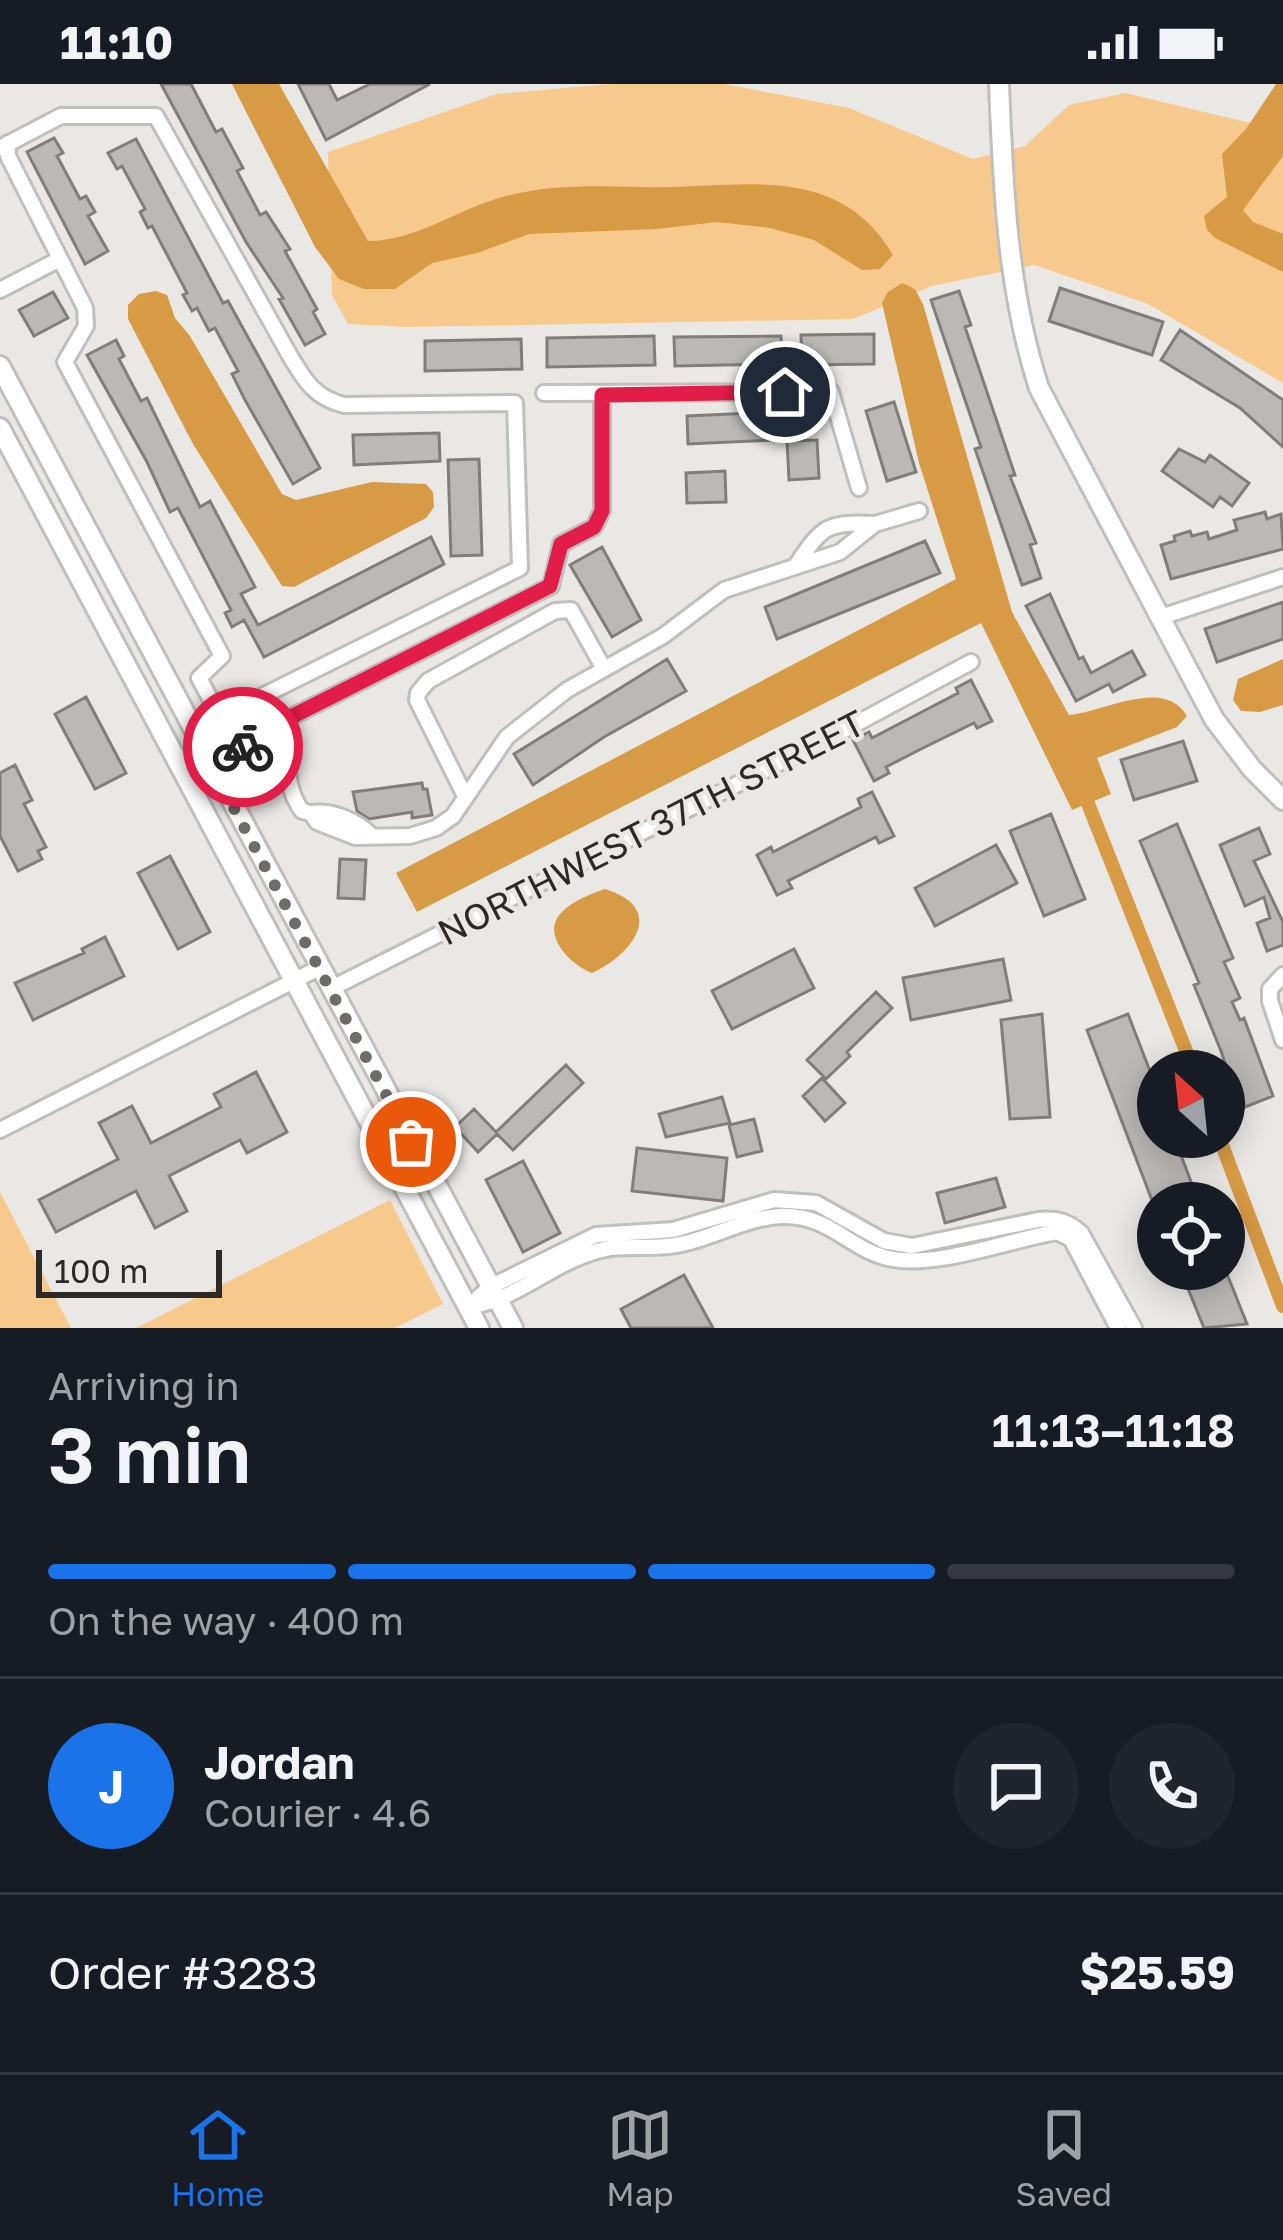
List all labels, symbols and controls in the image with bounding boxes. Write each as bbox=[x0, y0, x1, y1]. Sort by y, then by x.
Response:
text: 11:10 bbox=[60, 15, 173, 69]
pin bbox=[734, 341, 836, 443]
icon: home bbox=[752, 359, 818, 425]
courier bbox=[183, 687, 303, 807]
street label: NORTHWEST 37TH STREET bbox=[430, 700, 872, 954]
icon: bike bbox=[210, 714, 276, 780]
north arrow bbox=[1137, 1050, 1245, 1158]
map controls bbox=[1137, 1050, 1245, 1290]
pin bbox=[360, 1091, 462, 1193]
icon: bag bbox=[378, 1109, 444, 1175]
button: locate bbox=[1137, 1182, 1245, 1290]
scale bar bbox=[36, 1244, 222, 1297]
text: 100 m bbox=[54, 1251, 148, 1290]
text: Arriving in bbox=[48, 1362, 239, 1409]
text: 11:13–11:18 bbox=[992, 1403, 1235, 1457]
text: 3 min bbox=[48, 1407, 251, 1500]
text: On the way · 400 m bbox=[48, 1597, 404, 1644]
button: chat bbox=[953, 1723, 1079, 1849]
button: phone bbox=[1109, 1723, 1235, 1849]
text: Jordan bbox=[204, 1735, 355, 1789]
text: J bbox=[98, 1759, 124, 1813]
text: Courier · 4.6 bbox=[204, 1789, 431, 1836]
text: Order #3283 bbox=[48, 1945, 318, 1999]
text: $25.59 bbox=[1080, 1945, 1235, 1999]
tab: Home bbox=[171, 2102, 264, 2213]
tab: Map bbox=[606, 2102, 674, 2213]
tab: Saved bbox=[1016, 2102, 1112, 2213]

